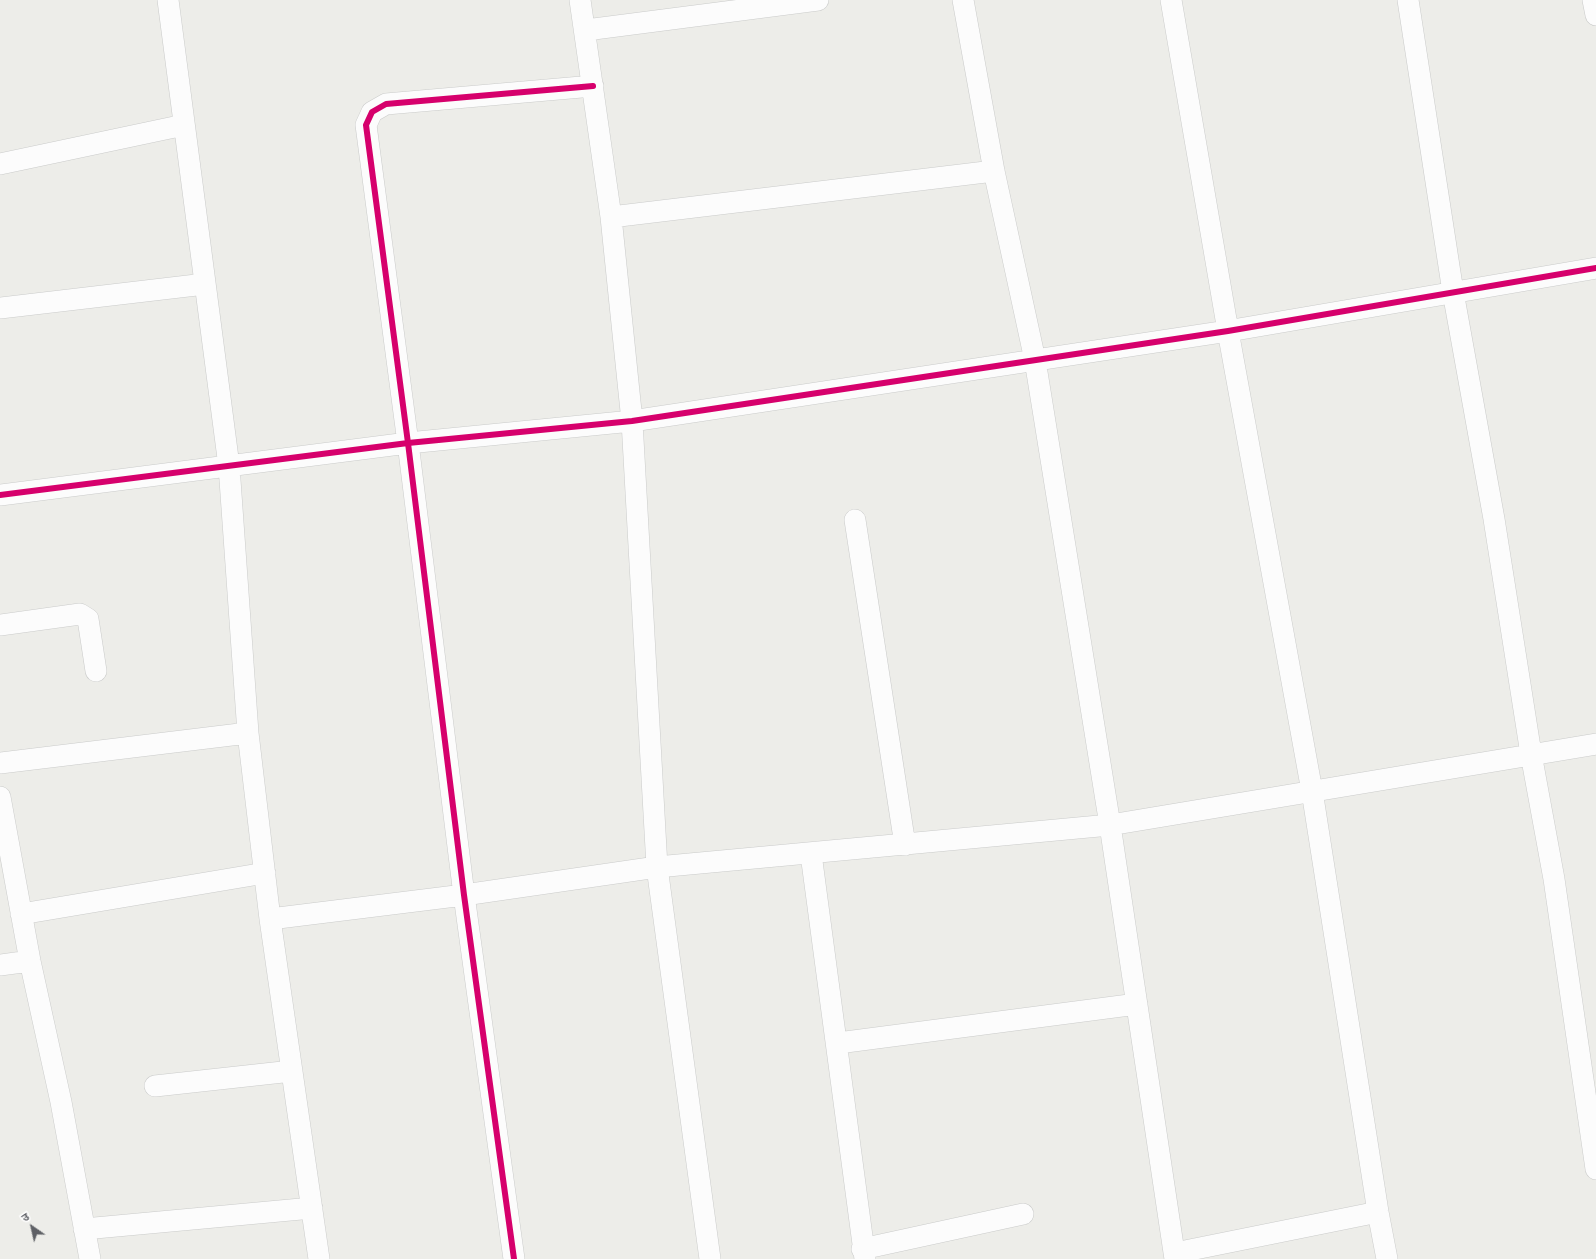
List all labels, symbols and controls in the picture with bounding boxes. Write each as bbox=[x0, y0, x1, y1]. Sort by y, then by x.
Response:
north arrow bbox=[12, 1207, 52, 1247]
text: उ bbox=[18, 1209, 32, 1225]

